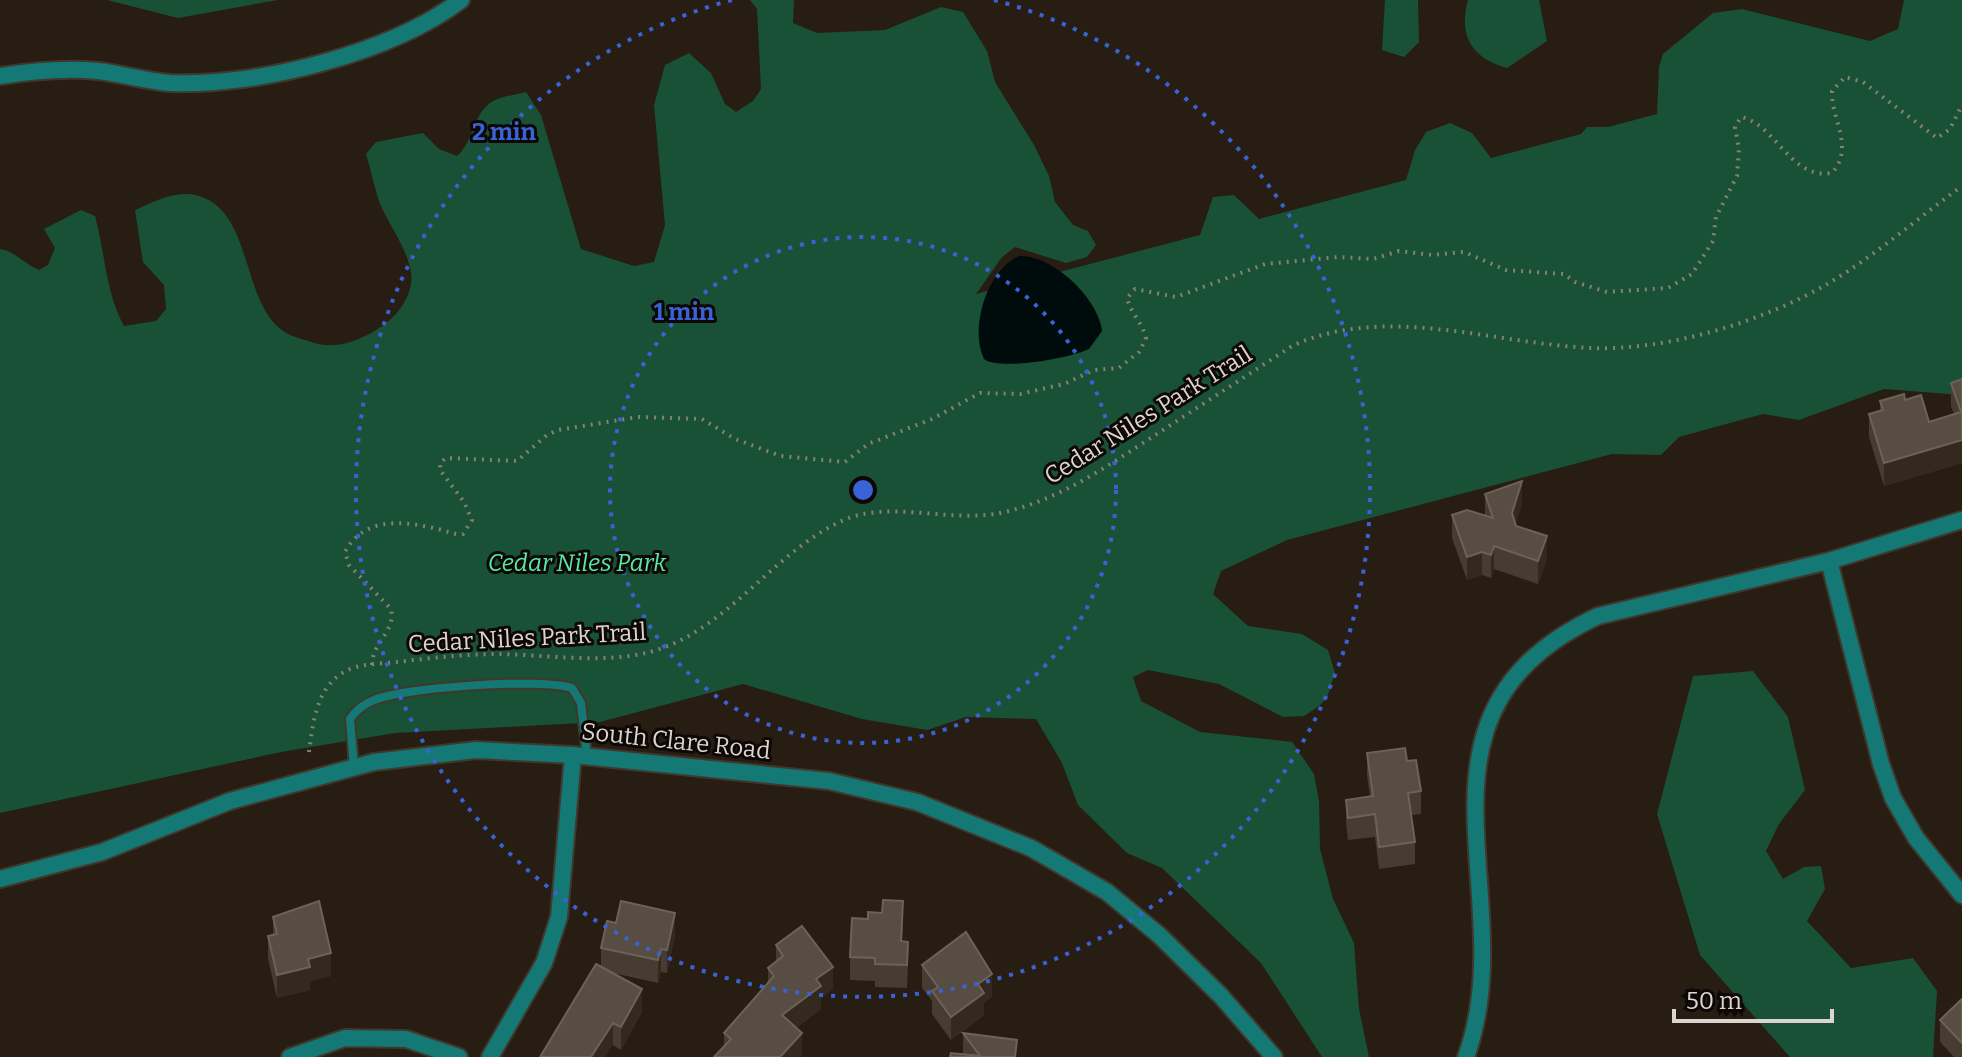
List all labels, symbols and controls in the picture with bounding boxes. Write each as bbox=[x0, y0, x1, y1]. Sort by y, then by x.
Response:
text: 2 min bbox=[472, 118, 536, 146]
text: 1 min bbox=[654, 298, 715, 326]
street label: Cedar Niles Park Trail bbox=[1039, 340, 1257, 490]
centre of rings bbox=[849, 476, 877, 504]
park label: Cedar Niles Park bbox=[488, 549, 667, 577]
street label: Cedar Niles Park Trail bbox=[407, 618, 647, 658]
street label: South Clare Road bbox=[580, 717, 772, 765]
scale bar bbox=[1674, 973, 1832, 1023]
text: 50 m bbox=[1686, 987, 1742, 1015]

